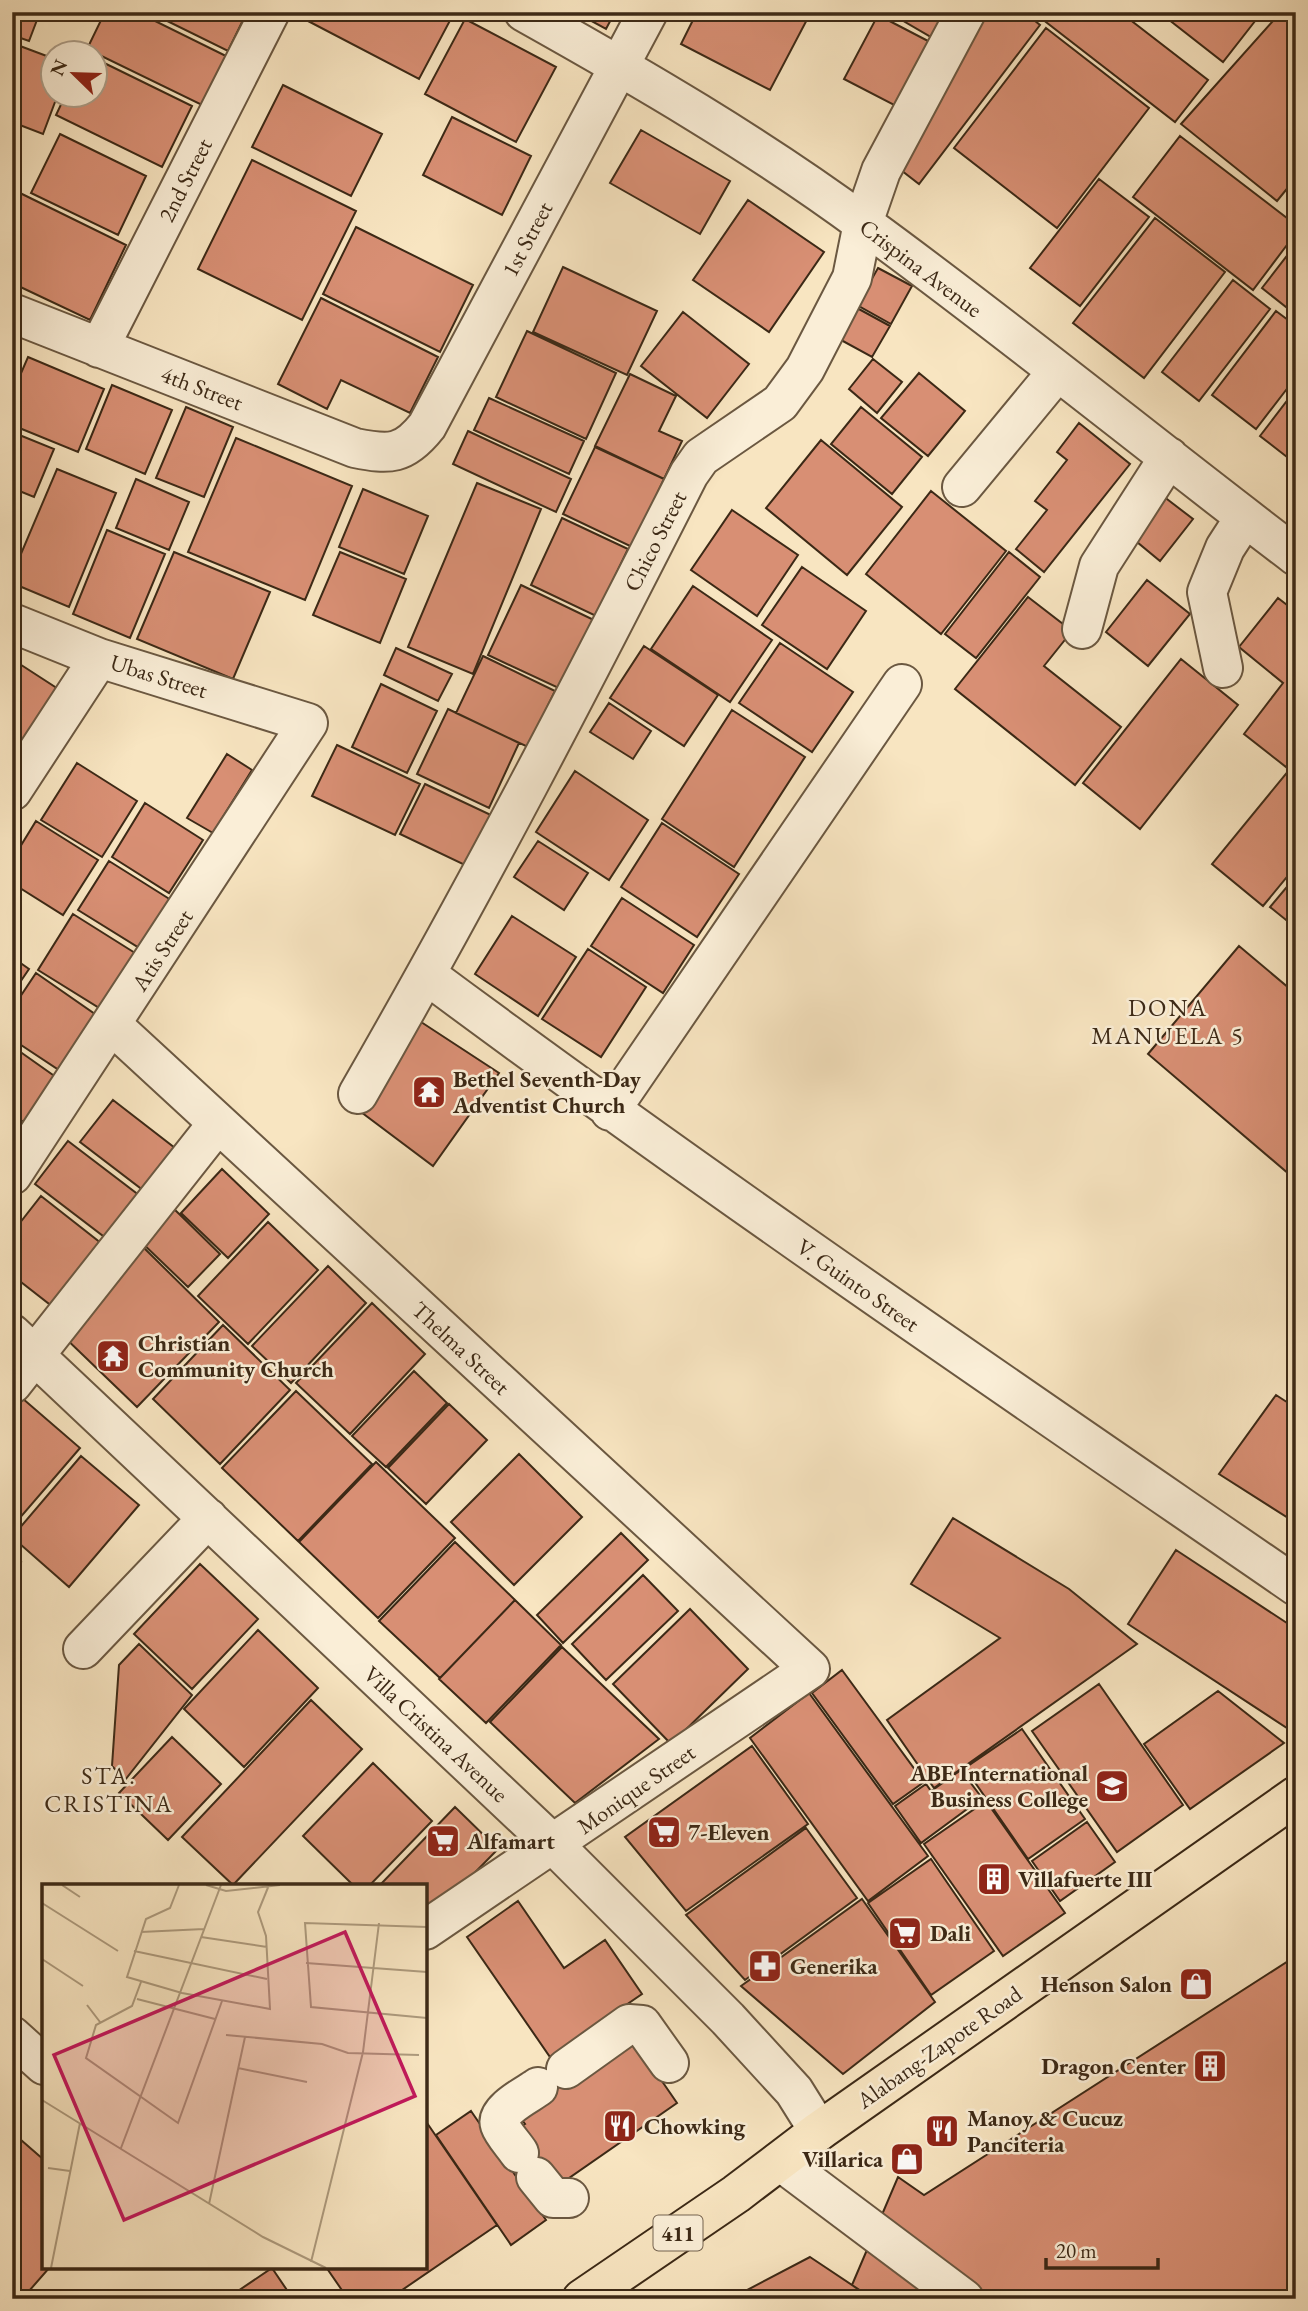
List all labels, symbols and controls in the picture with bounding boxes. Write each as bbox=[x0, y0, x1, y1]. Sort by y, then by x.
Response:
north arrow bbox=[38, 38, 108, 108]
text: N bbox=[44, 55, 74, 80]
street label: 2nd Street bbox=[151, 132, 219, 227]
street label: 1st Street bbox=[495, 196, 560, 282]
street label: Crispina Avenue bbox=[853, 212, 989, 324]
street label: 4th Street bbox=[157, 359, 248, 418]
street label: Chico Street bbox=[617, 485, 694, 596]
street label: Ubas Street bbox=[107, 647, 212, 705]
street label: Atis Street bbox=[124, 903, 200, 997]
district label: DONA MANUELA 5 bbox=[1091, 992, 1245, 1051]
place label: Bethel Seventh-Day Adventist Church bbox=[452, 1064, 642, 1120]
temple icon: Bethel Seventh-Day Adventist Church bbox=[410, 1073, 448, 1111]
street label: V. Guinto Street bbox=[791, 1232, 926, 1339]
street label: Thelma Street bbox=[405, 1295, 517, 1402]
place label: Christian Community Church bbox=[138, 1328, 334, 1384]
temple icon: Christian Community Church bbox=[94, 1337, 132, 1375]
street label: Villa Cristina Avenue bbox=[357, 1659, 515, 1809]
street label: Monique Street bbox=[571, 1737, 702, 1841]
place label: ABE International Business College bbox=[909, 1758, 1088, 1814]
district label: STA. CRISTINA bbox=[44, 1760, 174, 1819]
school or university icon: ABE International Business College bbox=[1093, 1767, 1131, 1805]
supermarket icon: 7-Eleven bbox=[645, 1813, 683, 1851]
place label: 7-Eleven bbox=[688, 1817, 769, 1847]
supermarket icon: Alfamart bbox=[424, 1822, 462, 1860]
place label: Alfamart bbox=[466, 1826, 555, 1856]
building icon: Villafuerte III bbox=[975, 1860, 1013, 1898]
place label: Villafuerte III bbox=[1018, 1864, 1152, 1894]
inset map bbox=[42, 1884, 427, 2269]
supermarket icon: Dali bbox=[886, 1914, 924, 1952]
place label: Dali bbox=[930, 1918, 971, 1948]
pharmacy icon: Generika bbox=[746, 1947, 784, 1985]
place label: Generika bbox=[790, 1951, 879, 1981]
shop icon: Henson Salon bbox=[1177, 1965, 1215, 2003]
place label: Henson Salon bbox=[1040, 1969, 1172, 1999]
street label: Alabang-Zapote Road bbox=[850, 1979, 1028, 2116]
building icon: Dragon Center bbox=[1191, 2047, 1229, 2085]
place label: Dragon Center bbox=[1041, 2051, 1186, 2081]
place label: Manoy & Cucuz Panciteria bbox=[967, 2103, 1123, 2159]
restaurant icon: Chowking bbox=[601, 2107, 639, 2145]
place label: Chowking bbox=[644, 2111, 746, 2141]
restaurant icon: Manoy & Cucuz Panciteria bbox=[923, 2112, 961, 2150]
shop icon: Villarica bbox=[888, 2140, 926, 2178]
place label: Villarica bbox=[802, 2144, 884, 2174]
road number: 411 bbox=[654, 2216, 702, 2250]
scale bar bbox=[1046, 2227, 1158, 2271]
text: 20 m bbox=[1056, 2237, 1097, 2264]

